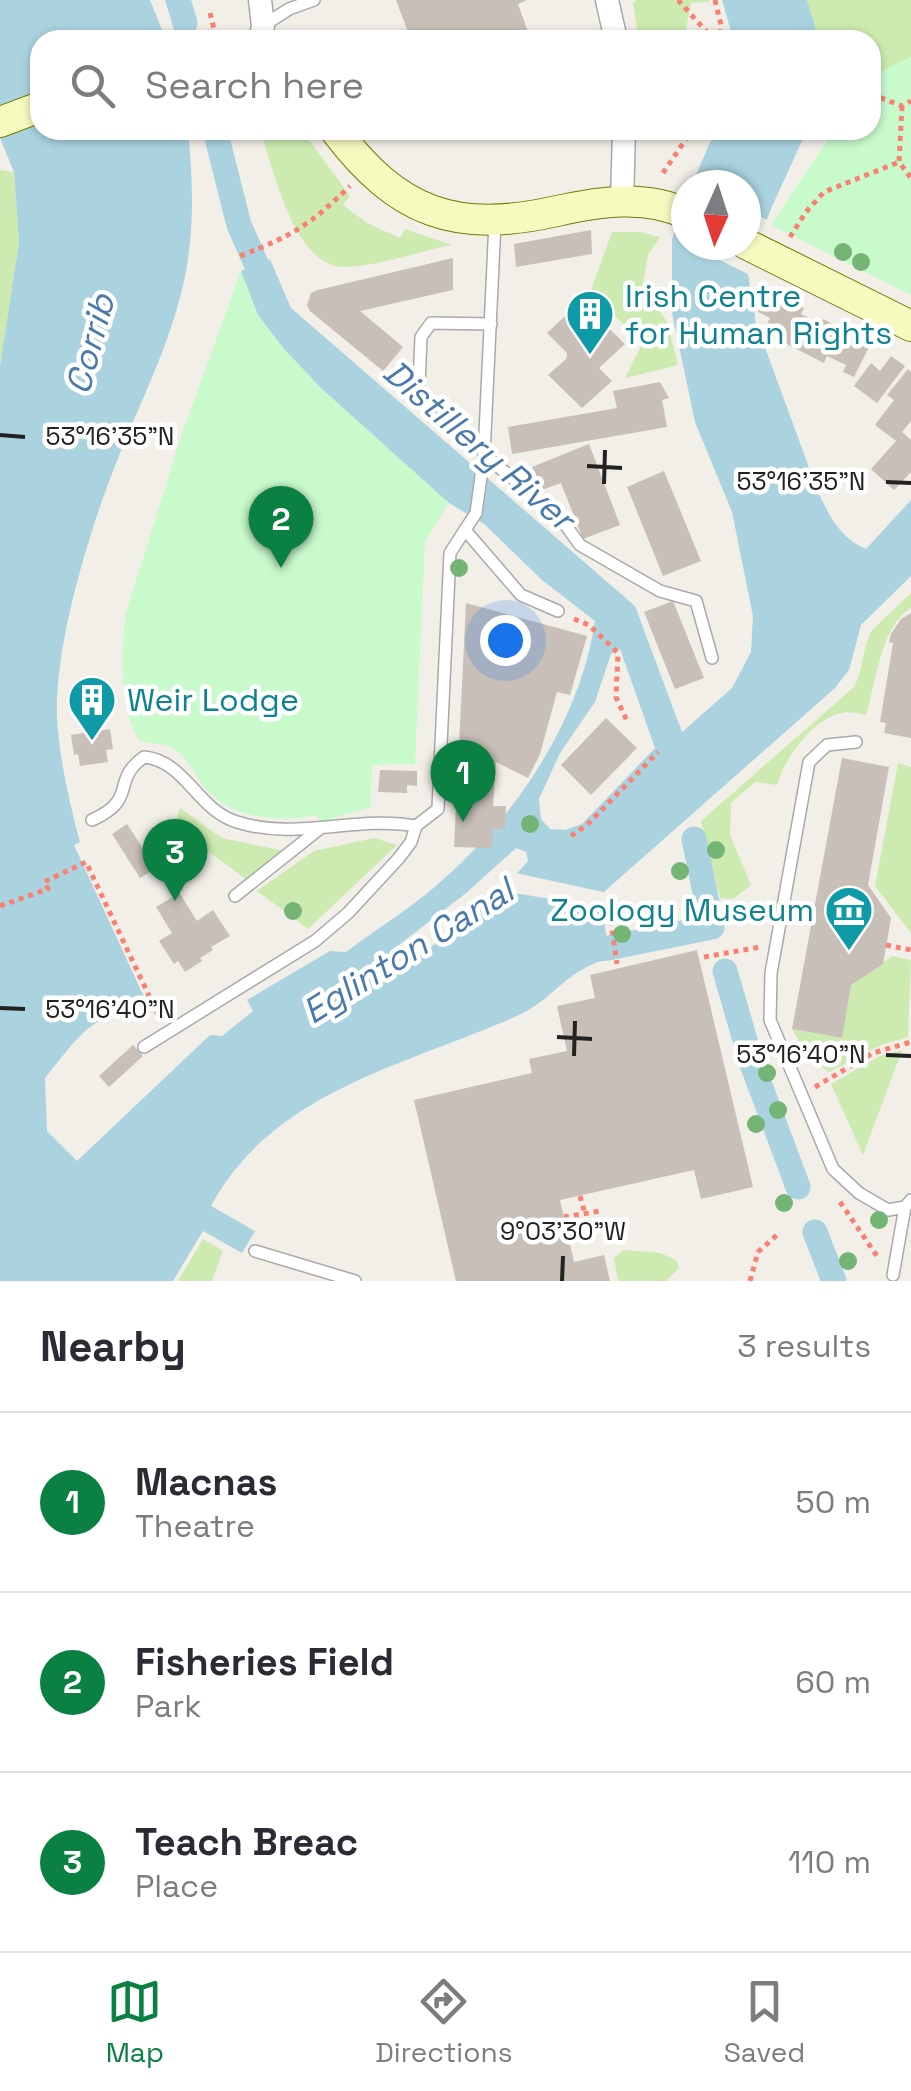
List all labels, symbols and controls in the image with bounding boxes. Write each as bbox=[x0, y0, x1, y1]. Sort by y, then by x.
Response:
search box bbox=[30, 30, 881, 140]
icon: search bbox=[65, 58, 120, 113]
text: Search here bbox=[145, 61, 364, 109]
north arrow bbox=[671, 170, 761, 260]
place label: Irish Centre for Human Rights bbox=[625, 276, 892, 353]
water label: Corrib bbox=[56, 288, 125, 399]
building icon: Irish Centre for Human Rights bbox=[564, 288, 616, 356]
water label: Distillery River bbox=[374, 350, 586, 542]
text: 53°16'35"N bbox=[46, 420, 174, 452]
text: 53°16'35"N bbox=[737, 465, 865, 497]
pin: 2 bbox=[248, 486, 314, 568]
your location bbox=[480, 615, 531, 666]
building icon: Weir Lodge bbox=[66, 674, 118, 742]
place label: Weir Lodge bbox=[127, 680, 299, 720]
pin: 1 bbox=[430, 740, 496, 822]
pin: 3 bbox=[142, 818, 208, 901]
water label: Eglinton Canal bbox=[294, 867, 525, 1033]
museum icon: Zoology Museum bbox=[823, 884, 875, 952]
place label: Zoology Museum bbox=[550, 890, 814, 930]
text: 53°16'40"N bbox=[45, 993, 175, 1025]
text: 53°16'40"N bbox=[736, 1038, 866, 1070]
text: 9°03'30"W bbox=[500, 1215, 626, 1247]
text: Nearby bbox=[40, 1320, 186, 1373]
text: 3 results bbox=[737, 1326, 871, 1366]
text: Macnas bbox=[135, 1458, 278, 1506]
text: 1 bbox=[65, 1482, 80, 1522]
text: 50 m bbox=[796, 1482, 871, 1522]
text: Theatre bbox=[135, 1506, 255, 1546]
text: Fisheries Field bbox=[135, 1638, 394, 1686]
text: 2 bbox=[63, 1662, 82, 1702]
text: 60 m bbox=[795, 1662, 871, 1702]
text: Park bbox=[135, 1686, 202, 1726]
text: Teach Breac bbox=[135, 1818, 358, 1866]
text: 3 bbox=[63, 1842, 82, 1882]
text: 110 m bbox=[788, 1842, 871, 1882]
text: Place bbox=[135, 1866, 218, 1906]
tab: Map bbox=[106, 1974, 164, 2070]
tab: Directions bbox=[375, 1974, 512, 2070]
tab: Saved bbox=[724, 1974, 805, 2070]

